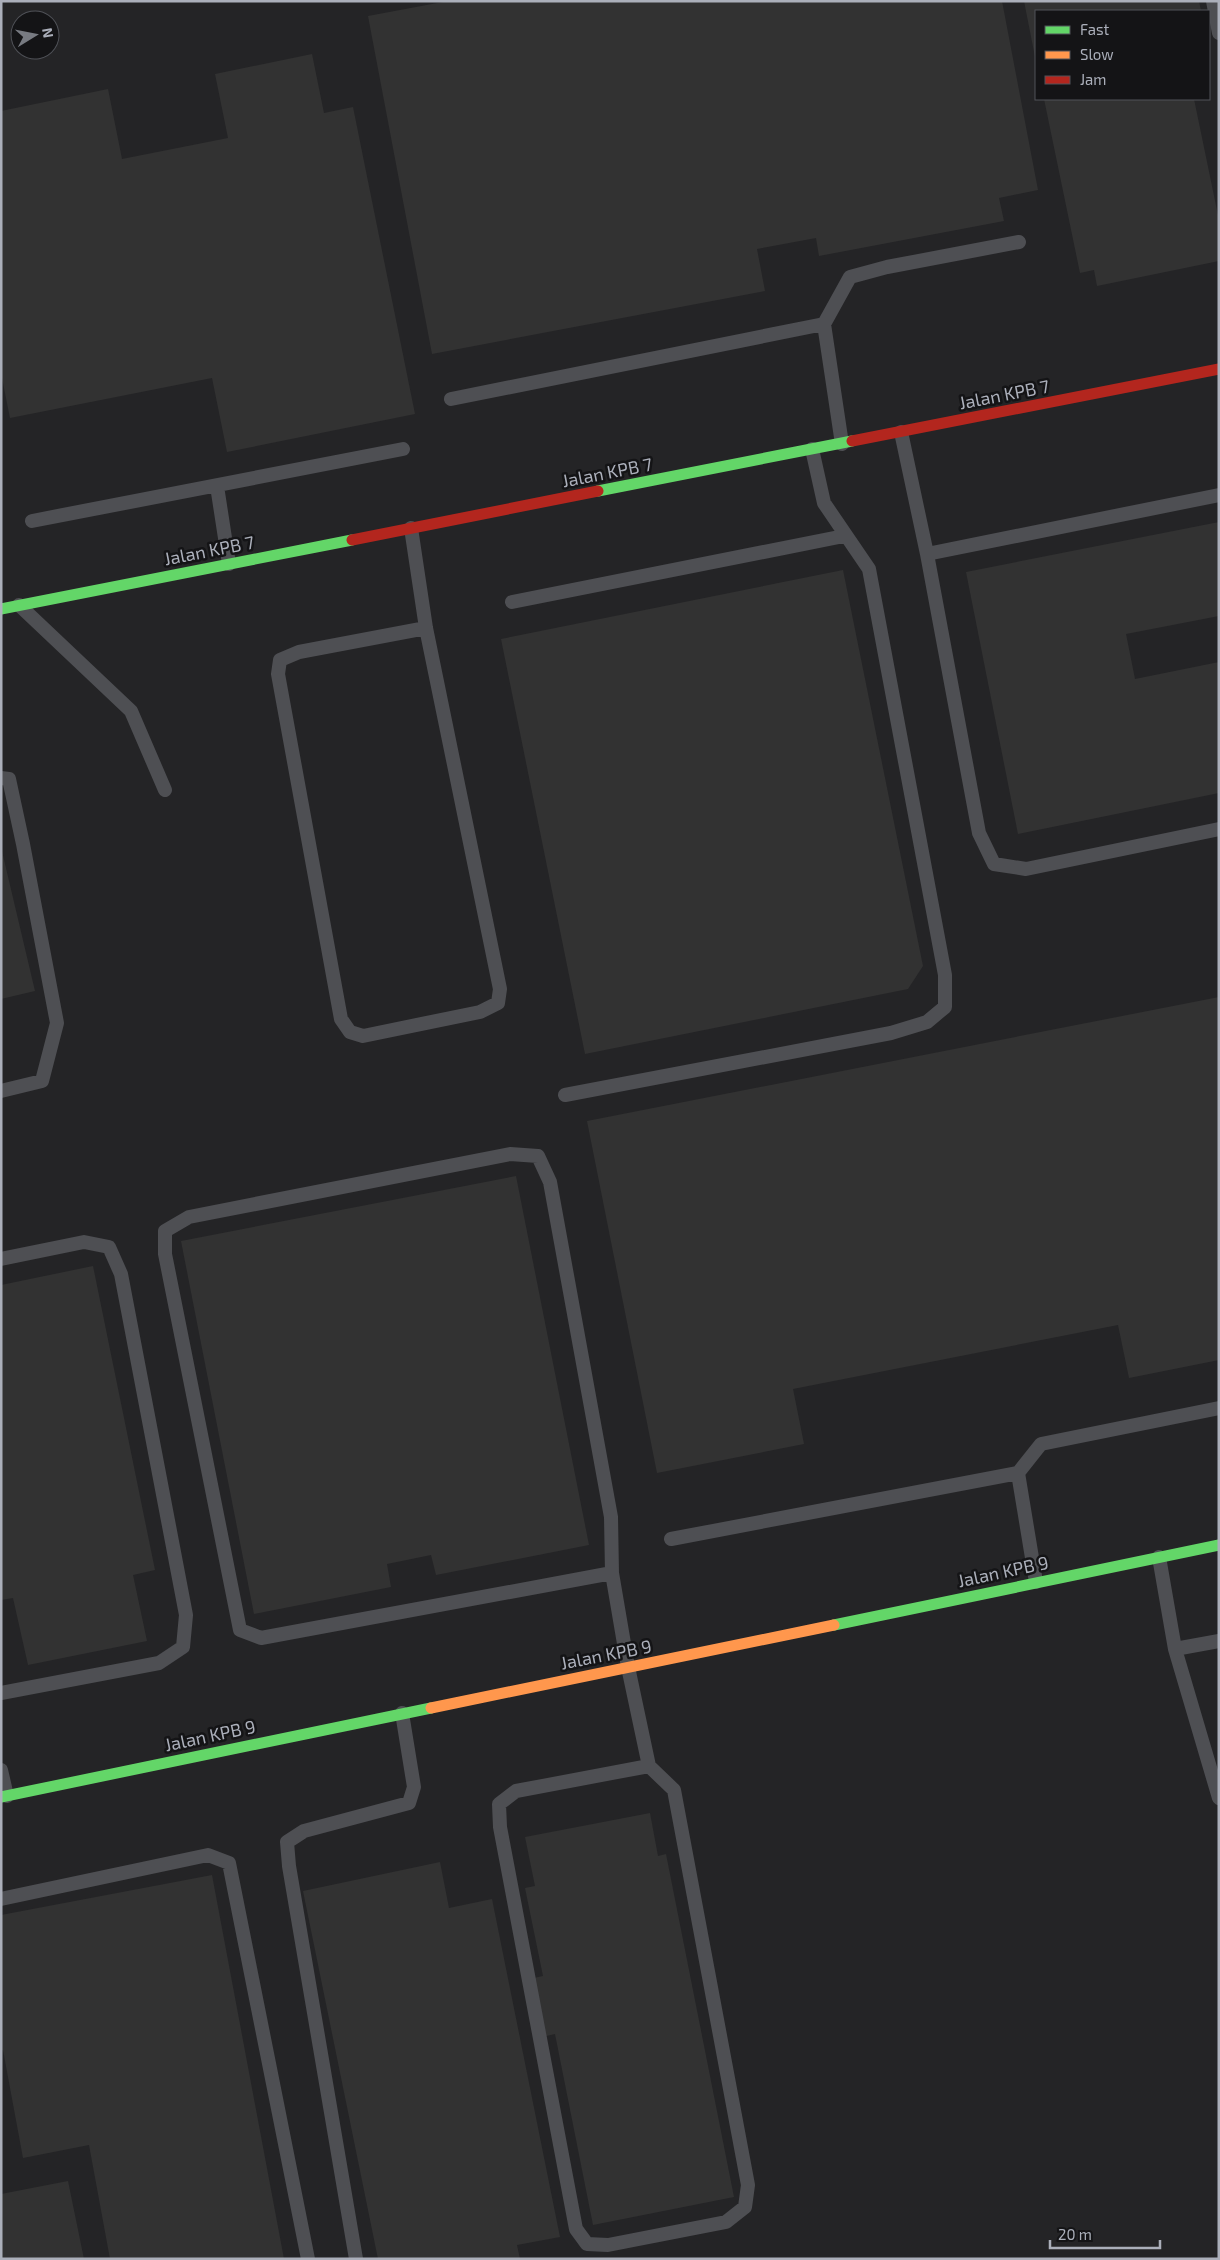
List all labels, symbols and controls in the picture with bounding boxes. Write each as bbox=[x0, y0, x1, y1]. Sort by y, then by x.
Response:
north arrow bbox=[10, 10, 60, 60]
legend bbox=[1035, 10, 1210, 100]
text: Fast bbox=[1080, 20, 1110, 38]
text: N bbox=[39, 26, 58, 39]
text: Slow bbox=[1080, 45, 1114, 63]
text: Jam bbox=[1080, 70, 1106, 88]
street label: Jalan KPB 7 bbox=[957, 374, 1051, 414]
street label: Jalan KPB 7 bbox=[560, 452, 654, 492]
street label: Jalan KPB 7 bbox=[162, 530, 256, 570]
street label: Jalan KPB 9 bbox=[956, 1551, 1050, 1591]
street label: Jalan KPB 9 bbox=[559, 1634, 653, 1674]
street label: Jalan KPB 9 bbox=[163, 1715, 257, 1755]
scale bar bbox=[1050, 2218, 1160, 2250]
text: 20 m bbox=[1058, 2225, 1092, 2243]

